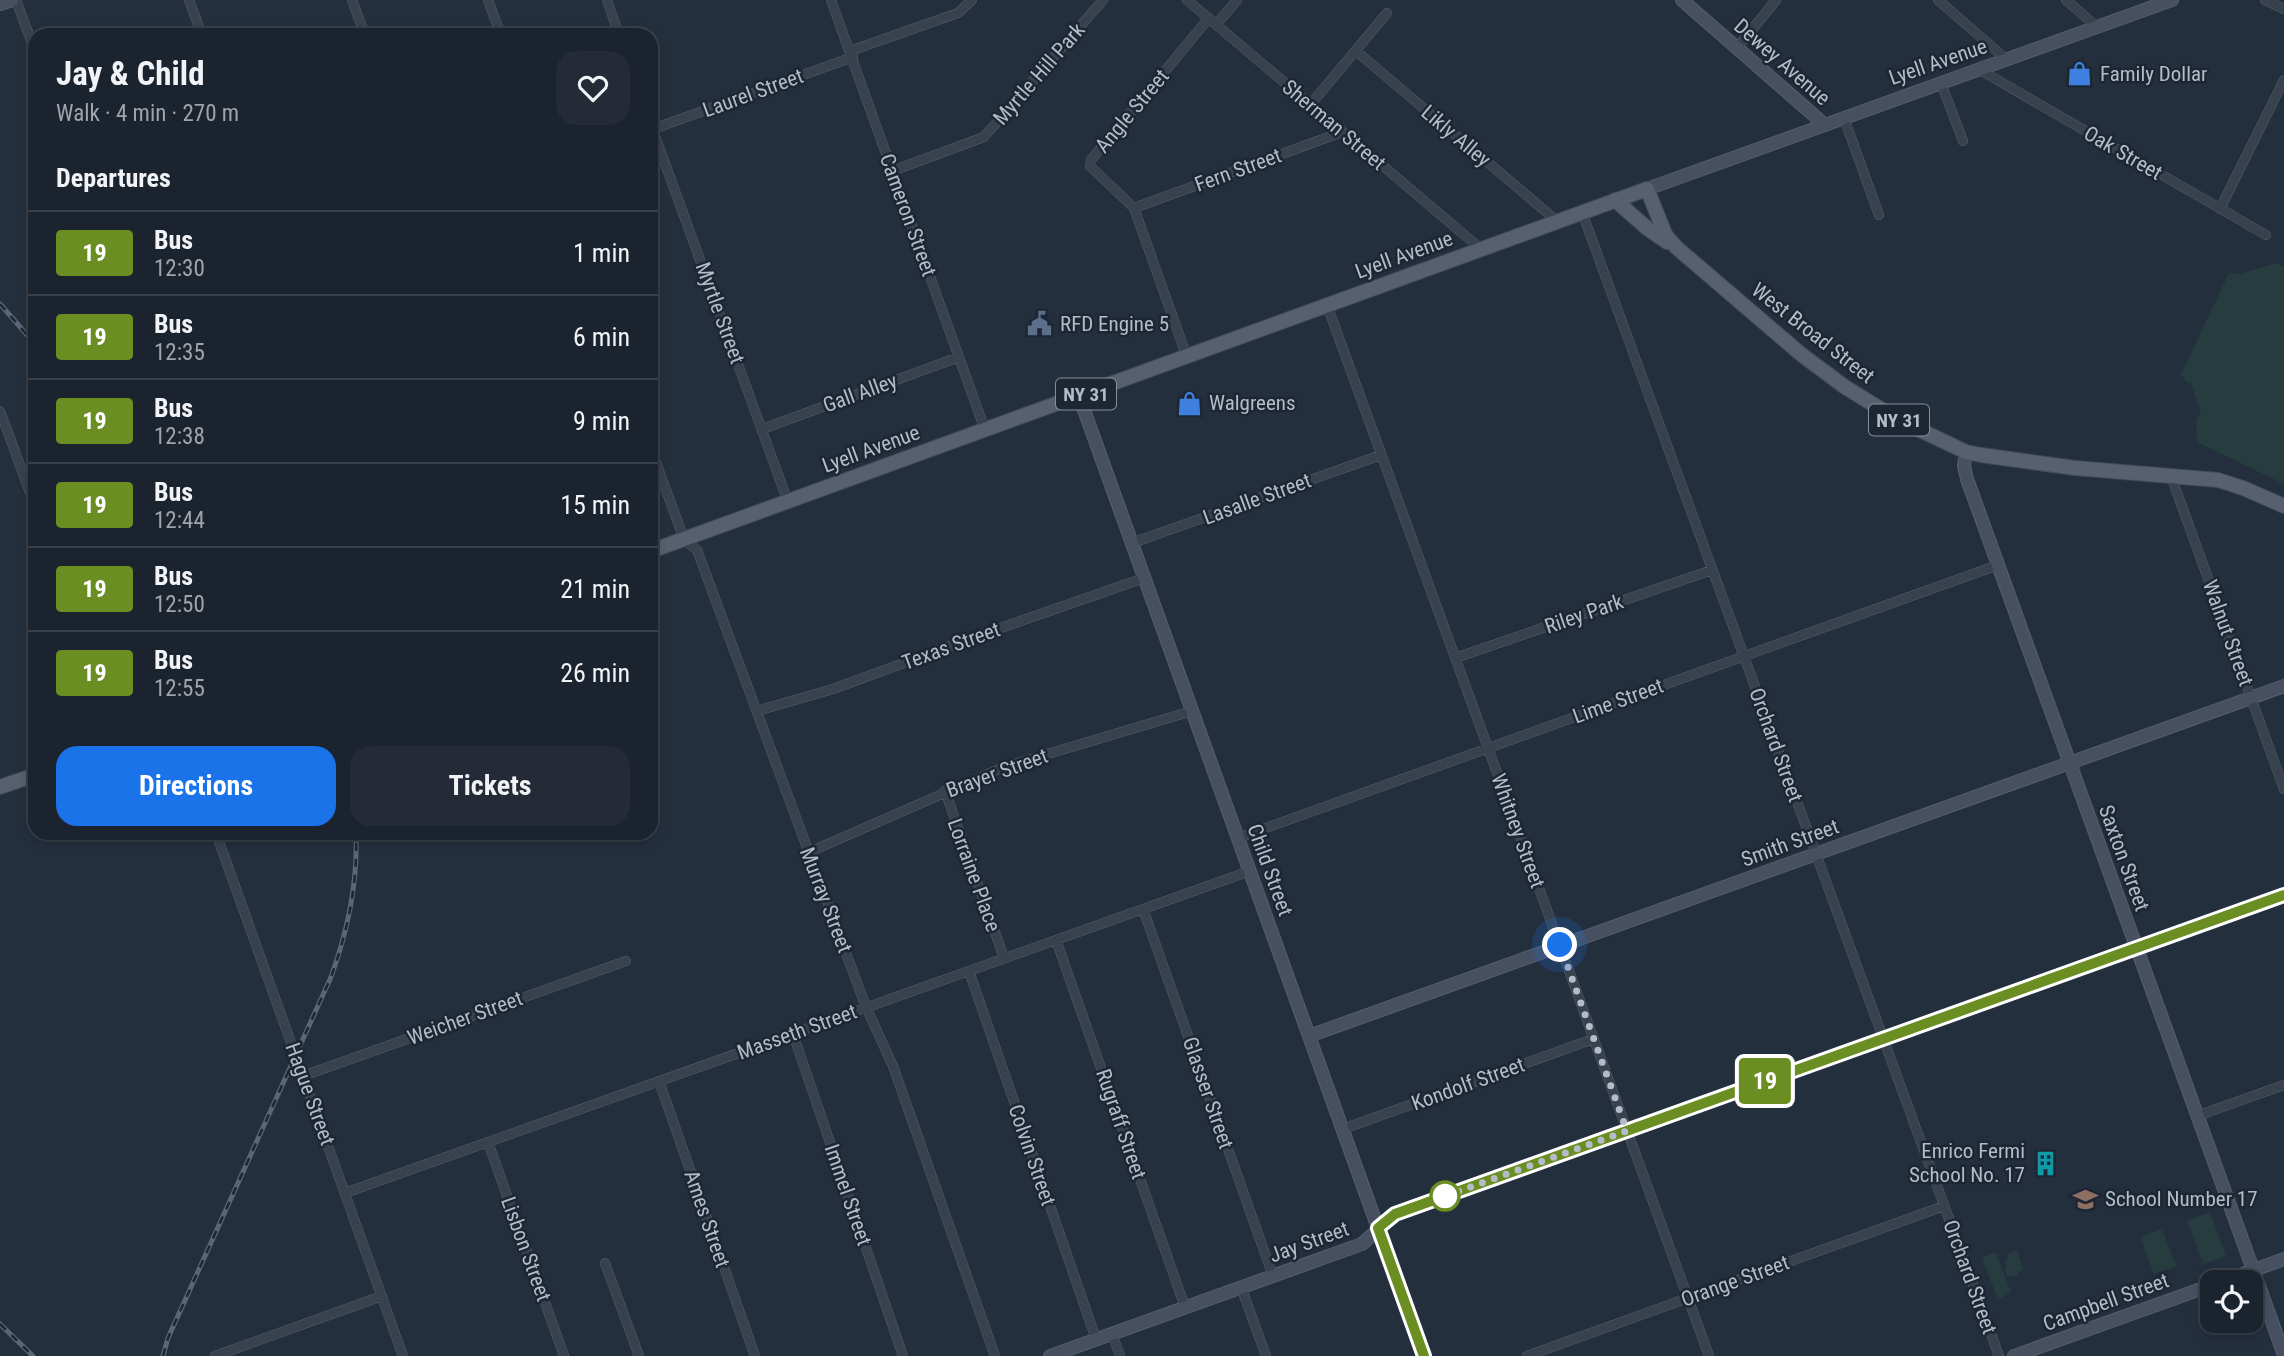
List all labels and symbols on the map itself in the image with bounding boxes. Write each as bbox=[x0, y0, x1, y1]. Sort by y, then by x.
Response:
street label: Dewey Avenue bbox=[1729, 14, 1835, 110]
street label: Myrtle Hill Park bbox=[988, 18, 1090, 130]
street label: Lyell Avenue bbox=[1886, 34, 1990, 90]
shop icon: Family Dollar bbox=[2066, 60, 2094, 88]
place label: Family Dollar bbox=[2100, 62, 2207, 86]
street label: Laurel Street bbox=[700, 64, 806, 122]
street label: Angle Street bbox=[1090, 64, 1174, 158]
street label: Sherman Street bbox=[1278, 75, 1390, 175]
street label: Likly Alley bbox=[1417, 100, 1496, 172]
street label: Oak Street bbox=[2080, 121, 2166, 185]
street label: Fern Street bbox=[1191, 143, 1285, 197]
street label: Cameron Street bbox=[875, 150, 941, 280]
street label: Lyell Avenue bbox=[1352, 226, 1456, 284]
street label: Myrtle Street bbox=[691, 259, 749, 367]
street label: West Broad Street bbox=[1747, 278, 1879, 388]
public building icon: RFD Engine 5 bbox=[1026, 310, 1054, 338]
place label: RFD Engine 5 bbox=[1060, 312, 1169, 336]
street label: Gall Alley bbox=[820, 368, 901, 417]
road number: NY 31 bbox=[1056, 378, 1116, 410]
shop icon: Walgreens bbox=[1175, 389, 1203, 417]
place label: Walgreens bbox=[1209, 391, 1296, 415]
road number: NY 31 bbox=[1869, 404, 1929, 436]
street label: Lyell Avenue bbox=[819, 420, 923, 478]
street label: Lasalle Street bbox=[1200, 468, 1314, 530]
street label: Walnut Street bbox=[2198, 577, 2258, 689]
street label: Riley Park bbox=[1542, 589, 1627, 639]
street label: Texas Street bbox=[899, 617, 1003, 675]
street label: Lime Street bbox=[1569, 674, 1667, 728]
street label: Orchard Street bbox=[1744, 685, 1808, 805]
street label: Brayer Street bbox=[943, 744, 1051, 802]
street label: Whitney Street bbox=[1486, 771, 1550, 891]
street label: Saxton Street bbox=[2094, 802, 2154, 914]
street label: Smith Street bbox=[1738, 814, 1842, 872]
street label: Lorraine Place bbox=[942, 815, 1006, 935]
street label: Child Street bbox=[1242, 821, 1298, 919]
street label: Murray Street bbox=[795, 844, 857, 956]
your location bbox=[1542, 927, 1577, 962]
street label: Weicher Street bbox=[404, 986, 526, 1050]
street label: Masseth Street bbox=[734, 999, 860, 1065]
street label: Glasser Street bbox=[1178, 1034, 1238, 1152]
street label: Hague Street bbox=[280, 1039, 340, 1149]
street label: Kondolf Street bbox=[1408, 1052, 1528, 1116]
line badge: 19 bbox=[1734, 1058, 1796, 1104]
street label: Rugraff Street bbox=[1091, 1066, 1151, 1182]
street label: Colvin Street bbox=[1004, 1101, 1060, 1209]
place label: Enrico Fermi School No. 17 bbox=[1909, 1139, 2025, 1187]
street label: Immel Street bbox=[819, 1141, 877, 1249]
building icon: Enrico Fermi School No. 17 bbox=[2031, 1149, 2059, 1177]
street label: Ames Street bbox=[679, 1167, 735, 1271]
unlabelled marker bbox=[1430, 1181, 1460, 1211]
school or university icon: School Number 17 bbox=[2071, 1185, 2099, 1213]
place label: School Number 17 bbox=[2105, 1187, 2258, 1211]
street label: Lisbon Street bbox=[496, 1193, 556, 1305]
street label: Jay Street bbox=[1266, 1217, 1352, 1267]
street label: Orchard Street bbox=[1938, 1217, 2002, 1337]
street label: Orange Street bbox=[1678, 1250, 1792, 1312]
street label: Campbell Street bbox=[2040, 1268, 2172, 1336]

